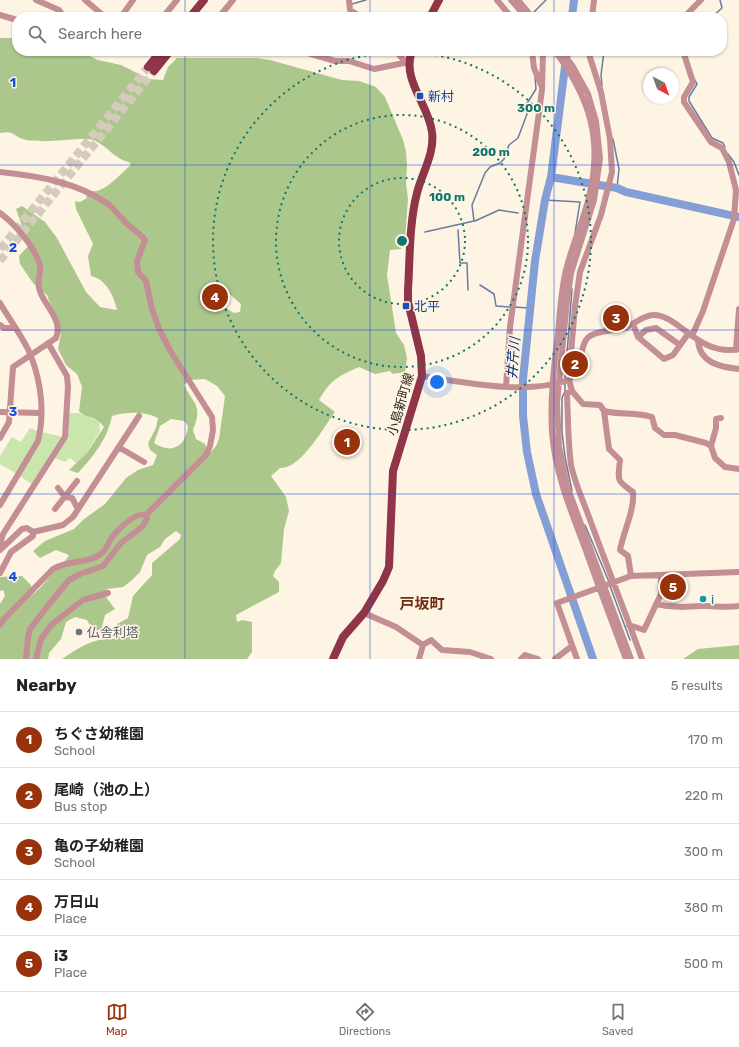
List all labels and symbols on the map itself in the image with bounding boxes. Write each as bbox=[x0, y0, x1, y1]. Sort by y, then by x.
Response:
north arrow bbox=[643, 68, 679, 104]
text: 1 bbox=[10, 75, 16, 90]
place label: 新村 bbox=[428, 89, 454, 104]
marker: 新村 bbox=[415, 91, 425, 101]
text: 300 m bbox=[517, 101, 555, 115]
text: 200 m bbox=[472, 145, 510, 159]
text: 100 m bbox=[429, 190, 465, 204]
centre of rings bbox=[395, 234, 409, 248]
text: 2 bbox=[9, 240, 17, 255]
pin: 4 bbox=[202, 282, 228, 312]
place label: 北平 bbox=[414, 299, 440, 314]
marker: 北平 bbox=[401, 301, 411, 311]
pin: 3 bbox=[603, 303, 629, 333]
water label: 井芹川 bbox=[503, 334, 524, 380]
pin: 2 bbox=[562, 349, 588, 379]
street label: 小島新町線 bbox=[384, 371, 417, 437]
your location bbox=[427, 372, 447, 392]
text: 3 bbox=[9, 404, 18, 419]
pin: 1 bbox=[334, 427, 360, 457]
text: 4 bbox=[9, 569, 18, 584]
pin: 5 bbox=[660, 572, 686, 602]
place label: i bbox=[711, 592, 714, 607]
marker: i bbox=[698, 594, 708, 604]
district label: 戸坂町 bbox=[399, 595, 445, 613]
place label: 仏舎利塔 bbox=[87, 625, 139, 640]
marker: 仏舎利塔 bbox=[74, 627, 84, 637]

